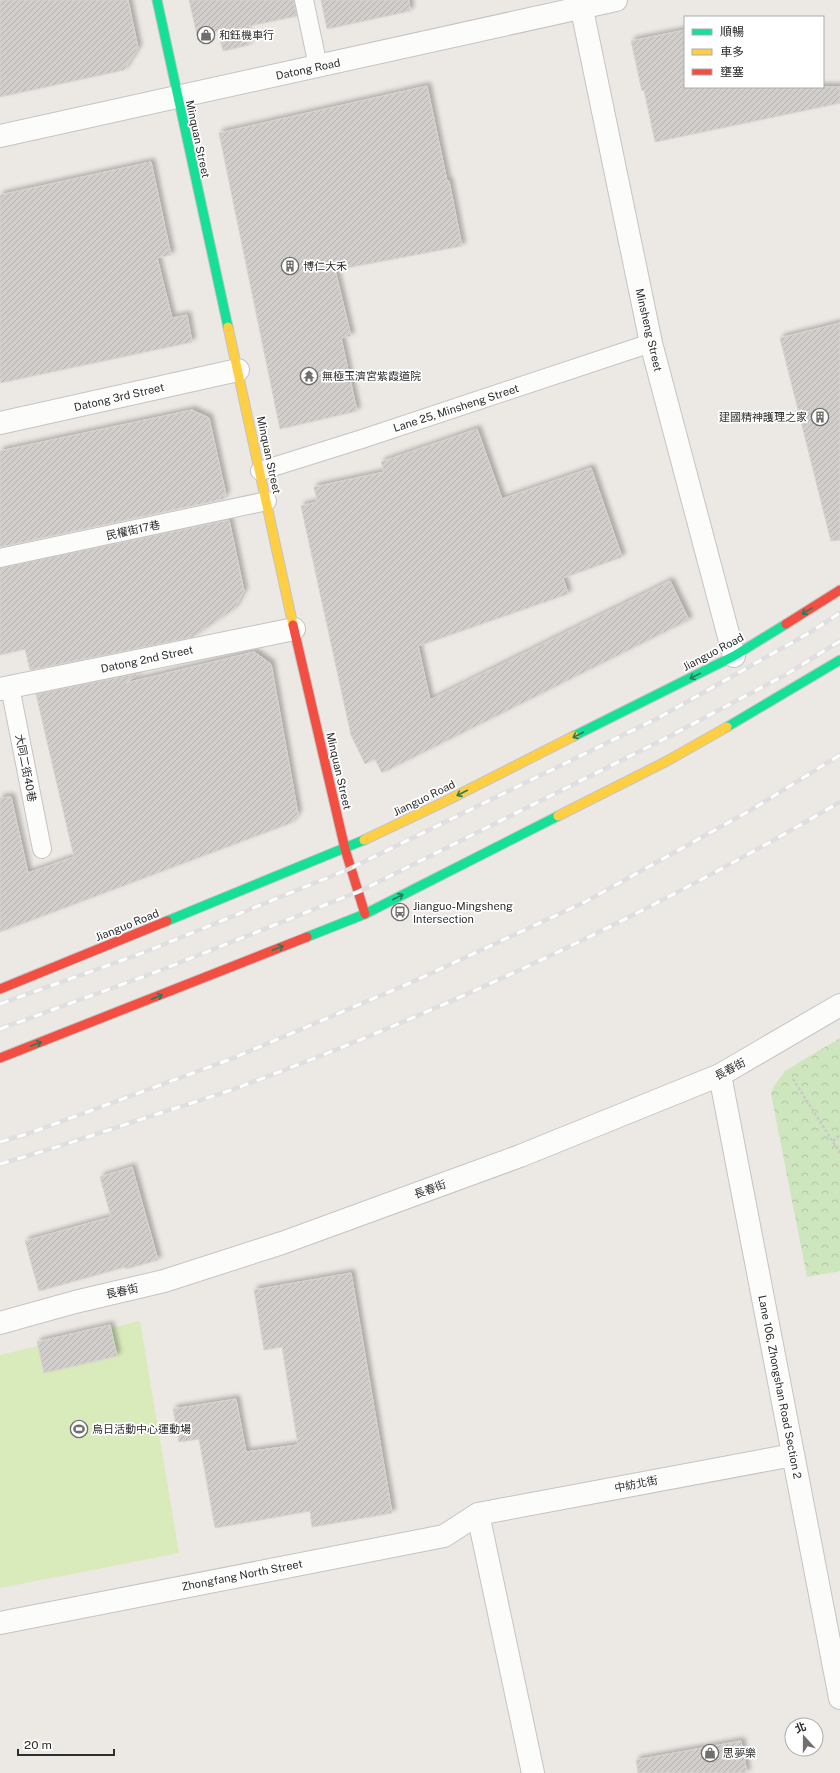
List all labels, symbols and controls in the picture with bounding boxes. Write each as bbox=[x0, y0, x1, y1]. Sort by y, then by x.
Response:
legend bbox=[684, 16, 824, 88]
shop icon: 和鈺機車行 bbox=[196, 25, 216, 45]
text: 順暢 bbox=[720, 25, 744, 39]
place label: 和鈺機車行 bbox=[219, 29, 274, 41]
text: 車多 bbox=[720, 45, 744, 59]
street label: Datong Road bbox=[275, 56, 341, 82]
text: 壅塞 bbox=[720, 65, 744, 79]
street label: Minquan Street bbox=[184, 99, 212, 179]
building icon: 博仁大禾 bbox=[280, 256, 300, 276]
place label: 博仁大禾 bbox=[303, 260, 347, 272]
street label: Minsheng Street bbox=[634, 287, 664, 373]
temple icon: 無極玉濟宮紫霞道院 bbox=[299, 366, 319, 386]
place label: 無極玉濟宮紫霞道院 bbox=[322, 370, 421, 382]
street label: Datong 3rd Street bbox=[73, 381, 165, 413]
street label: Lane 25, Minsheng Street bbox=[392, 382, 520, 434]
building icon: 建國精神護理之家 bbox=[810, 407, 830, 427]
place label: 建國精神護理之家 bbox=[719, 411, 807, 423]
street label: Minquan Street bbox=[255, 415, 283, 495]
street label: 民權街17巷 bbox=[105, 518, 161, 542]
one-way arrow bbox=[802, 607, 813, 615]
street label: Jianguo Road bbox=[680, 631, 746, 673]
street label: Datong 2nd Street bbox=[100, 643, 194, 675]
one-way arrow bbox=[689, 673, 701, 680]
street label: Minquan Street bbox=[324, 731, 354, 811]
one-way arrow bbox=[573, 731, 585, 739]
street label: 大同二街40巷 bbox=[14, 733, 38, 803]
street label: Jianguo Road bbox=[391, 778, 457, 818]
one-way arrow bbox=[456, 790, 468, 797]
one-way arrow bbox=[391, 893, 403, 900]
place label: Jianguo-Mingsheng Intersection bbox=[413, 900, 513, 925]
bus stop icon: Jianguo-Mingsheng Intersection bbox=[390, 902, 410, 922]
street label: Jianguo Road bbox=[94, 907, 160, 943]
one-way arrow bbox=[272, 944, 284, 952]
one-way arrow bbox=[151, 992, 163, 1000]
one-way arrow bbox=[30, 1040, 42, 1048]
street label: 長春街 bbox=[713, 1056, 747, 1082]
street label: 長春街 bbox=[412, 1178, 448, 1200]
street label: 長春街 bbox=[105, 1281, 139, 1301]
street label: Lane 106, Zhongshan Road Section 2 bbox=[756, 1294, 804, 1480]
sports icon: 烏日活動中心運動場 bbox=[69, 1419, 89, 1439]
place label: 烏日活動中心運動場 bbox=[92, 1423, 191, 1435]
street label: 中紡北街 bbox=[613, 1474, 659, 1494]
street label: Zhongfang North Street bbox=[180, 1557, 304, 1593]
north arrow bbox=[784, 1717, 824, 1757]
text: 北 bbox=[793, 1720, 808, 1735]
scale bar bbox=[18, 1731, 114, 1757]
text: 20 m bbox=[24, 1738, 52, 1752]
shop icon: 思夢樂 bbox=[700, 1743, 720, 1763]
place label: 思夢樂 bbox=[723, 1747, 756, 1759]

